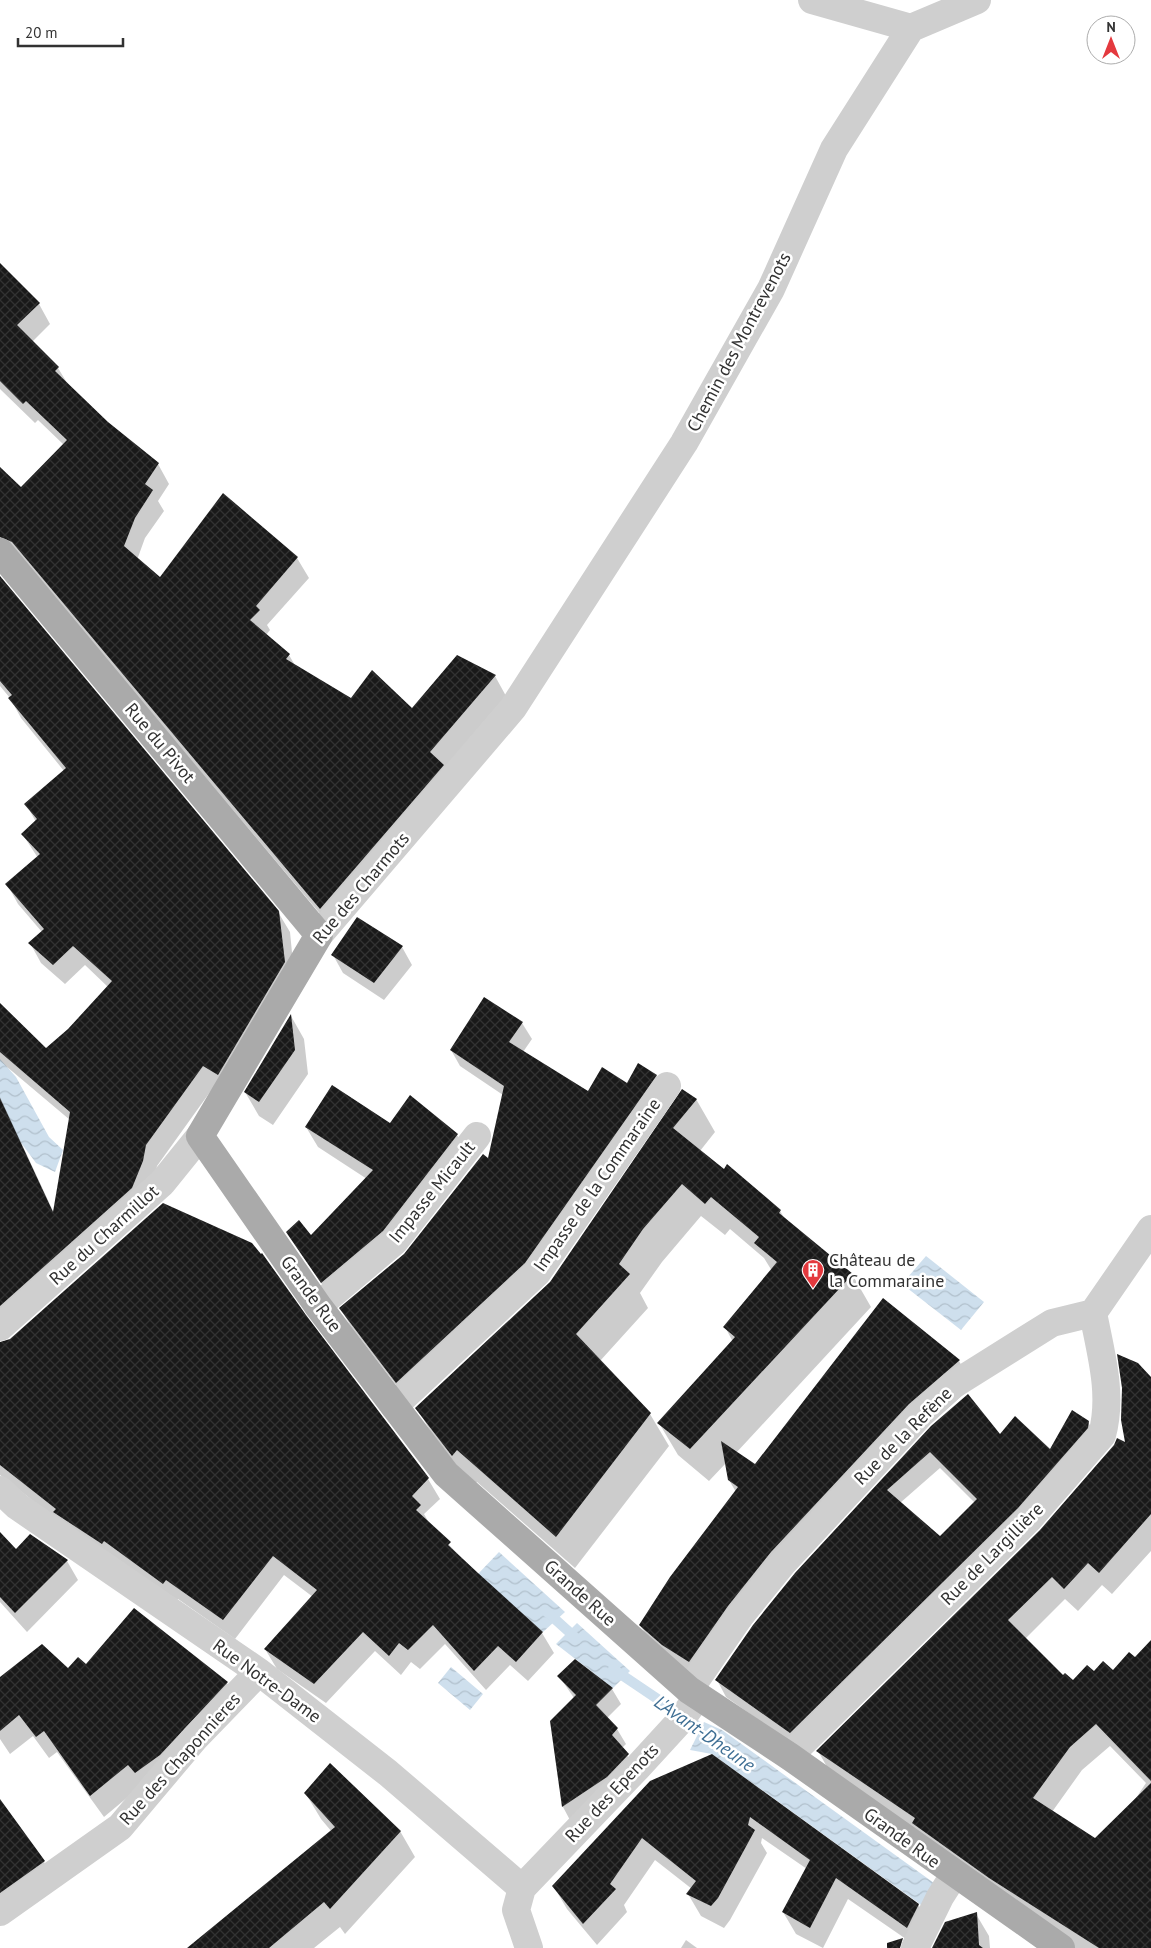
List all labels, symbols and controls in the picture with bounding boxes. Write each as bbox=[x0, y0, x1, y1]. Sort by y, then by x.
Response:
scale bar bbox=[18, 15, 122, 47]
north arrow bbox=[1086, 15, 1136, 65]
text: N bbox=[1106, 18, 1116, 36]
text: 20 m bbox=[25, 23, 58, 42]
street label: Chemin des Montrevenots bbox=[681, 248, 796, 435]
street label: Rue du Pivot bbox=[120, 698, 201, 787]
street label: Rue des Charmots bbox=[307, 827, 414, 948]
street label: Impasse de la Commaraine bbox=[528, 1094, 665, 1276]
street label: Impasse Micault bbox=[383, 1136, 480, 1247]
street label: Rue du Charmillot bbox=[44, 1179, 163, 1290]
place label: Château de la Commaraine bbox=[829, 1248, 944, 1292]
street label: Grande Rue bbox=[276, 1251, 347, 1336]
building icon: Château de la Commaraine bbox=[801, 1258, 825, 1289]
street label: Rue de la Refène bbox=[849, 1382, 957, 1490]
street label: Rue de Largillière bbox=[935, 1497, 1048, 1610]
street label: Grande Rue bbox=[540, 1554, 621, 1631]
street label: Rue Notre-Dame bbox=[209, 1634, 326, 1728]
street label: Rue des Chaponnieres bbox=[114, 1688, 245, 1830]
water label: L'Avant-Dheune bbox=[650, 1689, 760, 1777]
street label: Rue des Epenots bbox=[560, 1738, 663, 1847]
street label: Grande Rue bbox=[860, 1802, 945, 1873]

